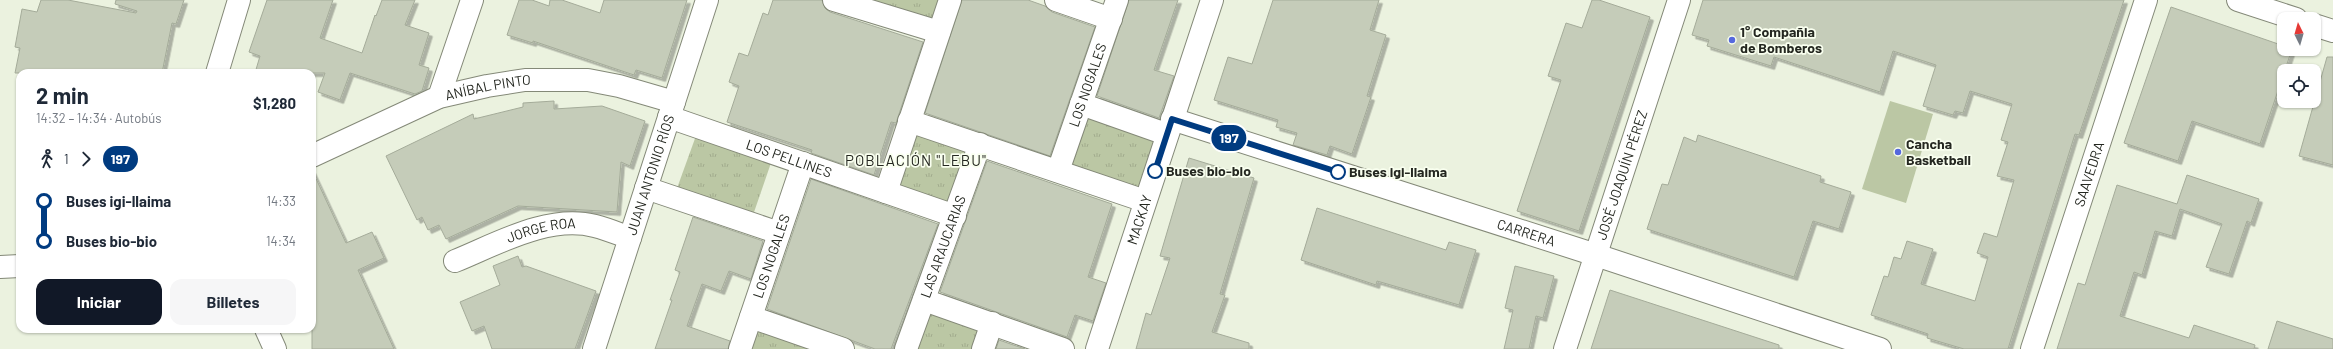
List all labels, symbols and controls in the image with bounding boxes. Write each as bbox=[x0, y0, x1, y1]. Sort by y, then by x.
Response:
north arrow bbox=[2277, 12, 2321, 56]
map controls bbox=[2277, 12, 2321, 108]
place label: 1° Compañia de Bomberos bbox=[1740, 23, 1822, 56]
marker: 1° Compañia de Bomberos bbox=[1727, 35, 1737, 45]
street label: LOS NOGALES bbox=[1065, 41, 1110, 129]
button: locate bbox=[2277, 64, 2321, 108]
street label: ANÍBAL PINTO bbox=[443, 71, 531, 103]
text: 2 min bbox=[36, 82, 89, 108]
text: $1,280 bbox=[253, 94, 296, 112]
street label: JOSÉ JOAQUÍN PÉREZ bbox=[1592, 108, 1650, 242]
text: 14:32 – 14:34 · Autobús bbox=[36, 110, 162, 126]
street label: JUAN ANTONIO RÍOS bbox=[622, 112, 677, 237]
line badge: 197 bbox=[1206, 125, 1252, 151]
text: 197 bbox=[1219, 129, 1239, 146]
street label: LOS PELLINES bbox=[744, 135, 834, 181]
place label: Cancha Basketball bbox=[1906, 135, 1971, 168]
street label: SAAVEDRA bbox=[2070, 139, 2107, 209]
marker: Cancha Basketball bbox=[1893, 147, 1903, 157]
icon: walk bbox=[36, 148, 58, 170]
icon: forward bbox=[75, 148, 97, 170]
text: 197 bbox=[111, 150, 130, 167]
text: 1 bbox=[64, 151, 69, 167]
district label: POBLACIÓN "LEBU" bbox=[845, 151, 987, 169]
place label: Buses bio-bio bbox=[1166, 162, 1251, 179]
marker: Buses bio-bio bbox=[1147, 163, 1163, 179]
place label: Buses igi-llaima bbox=[1349, 163, 1447, 180]
marker: Buses igi-llaima bbox=[1330, 164, 1346, 180]
text: Buses igi-llaima bbox=[66, 192, 171, 210]
text: 14:33 bbox=[266, 193, 296, 209]
street label: LAS ARAUCARIAS bbox=[916, 193, 969, 300]
street label: MACKAY bbox=[1123, 193, 1155, 247]
street label: LOS NOGALES bbox=[749, 212, 793, 300]
street label: JORGE ROA bbox=[504, 214, 576, 246]
street label: CARRERA bbox=[1495, 215, 1558, 250]
text: Buses bio-bio bbox=[66, 232, 157, 250]
text: 14:34 bbox=[266, 233, 296, 249]
button: Iniciar bbox=[36, 279, 162, 325]
button: Billetes bbox=[170, 279, 296, 325]

